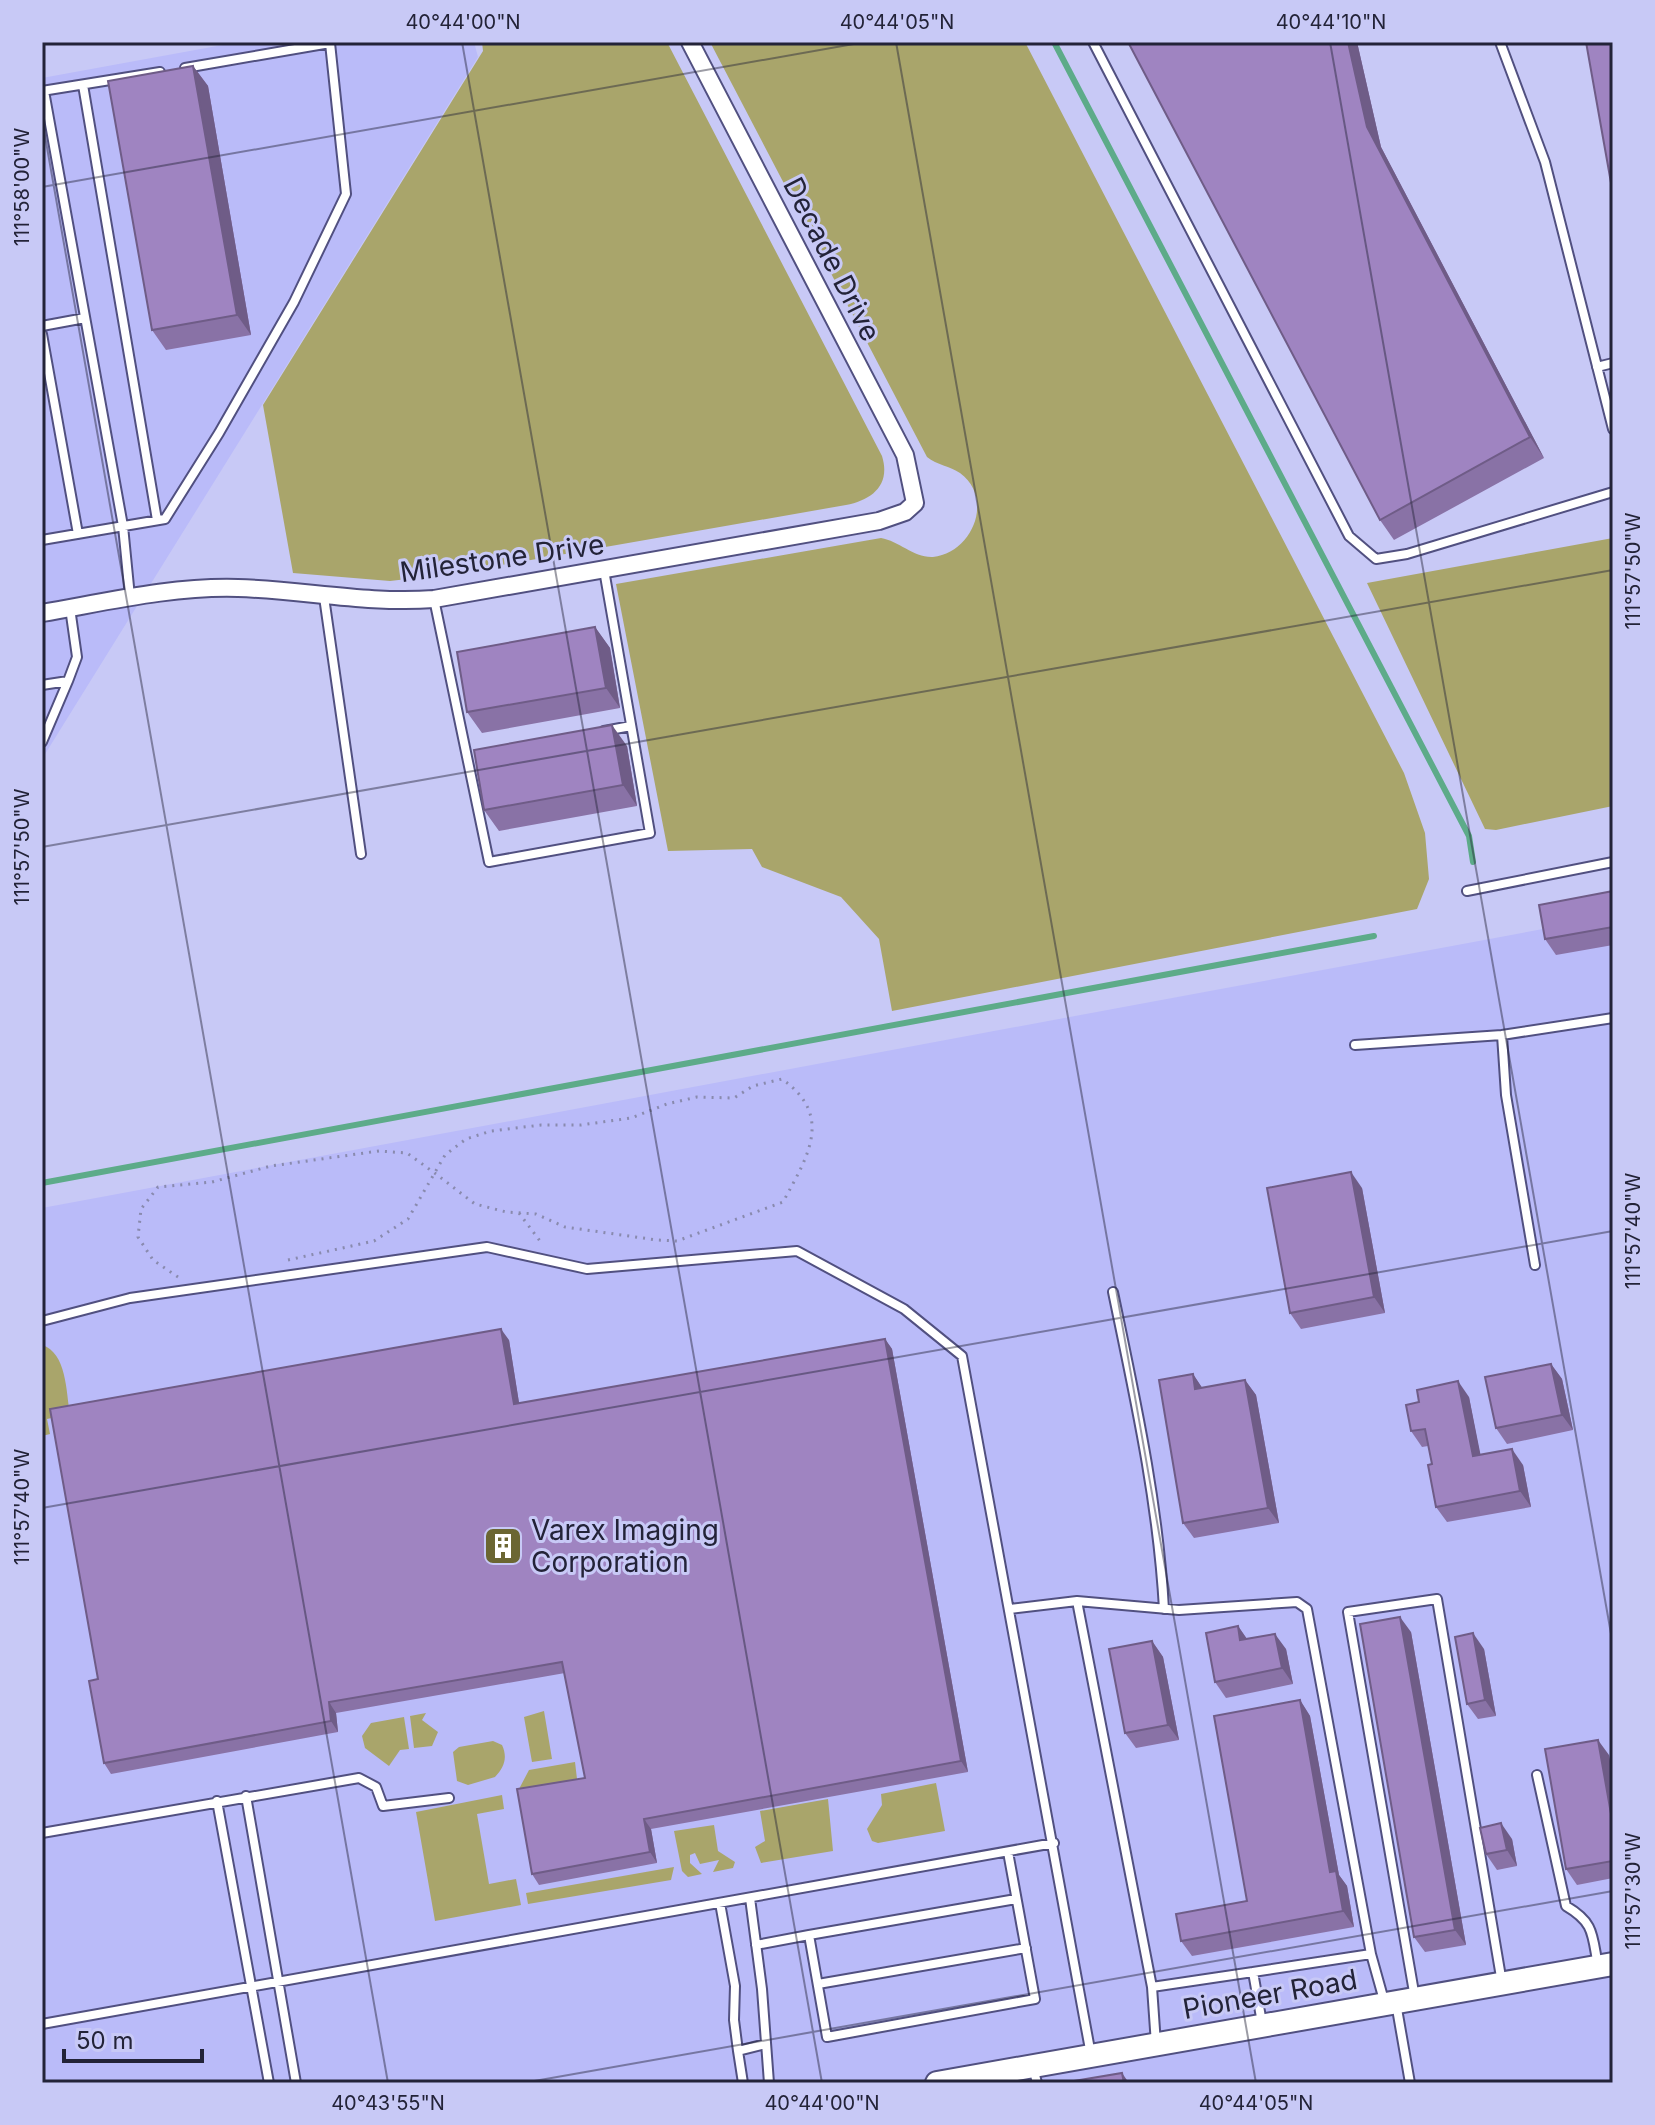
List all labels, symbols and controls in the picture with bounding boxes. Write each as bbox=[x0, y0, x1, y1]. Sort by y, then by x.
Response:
text: 40°44'00"N bbox=[405, 10, 521, 34]
text: 40°44'05"N bbox=[840, 10, 954, 34]
text: 40°44'10"N bbox=[1276, 10, 1386, 34]
text: 111°58'00"W bbox=[10, 128, 34, 246]
street label: Decade Drive bbox=[776, 171, 888, 347]
text: 111°57'50"W bbox=[1621, 512, 1645, 629]
street label: Milestone Drive bbox=[398, 527, 606, 589]
text: 111°57'50"W bbox=[10, 788, 34, 905]
text: 111°57'40"W bbox=[1621, 1173, 1645, 1289]
text: 111°57'40"W bbox=[10, 1449, 34, 1565]
place label: Varex Imaging Corporation bbox=[531, 1513, 719, 1579]
building icon: Varex Imaging Corporation bbox=[482, 1525, 524, 1567]
text: 111°57'30"W bbox=[1621, 1832, 1645, 1949]
street label: Pioneer Road bbox=[1180, 1962, 1360, 2026]
scale bar bbox=[64, 2013, 202, 2063]
text: 50 m bbox=[76, 2026, 134, 2055]
text: 40°43'55"N bbox=[331, 2091, 445, 2115]
text: 40°44'00"N bbox=[764, 2091, 880, 2115]
text: 40°44'05"N bbox=[1199, 2091, 1313, 2115]

